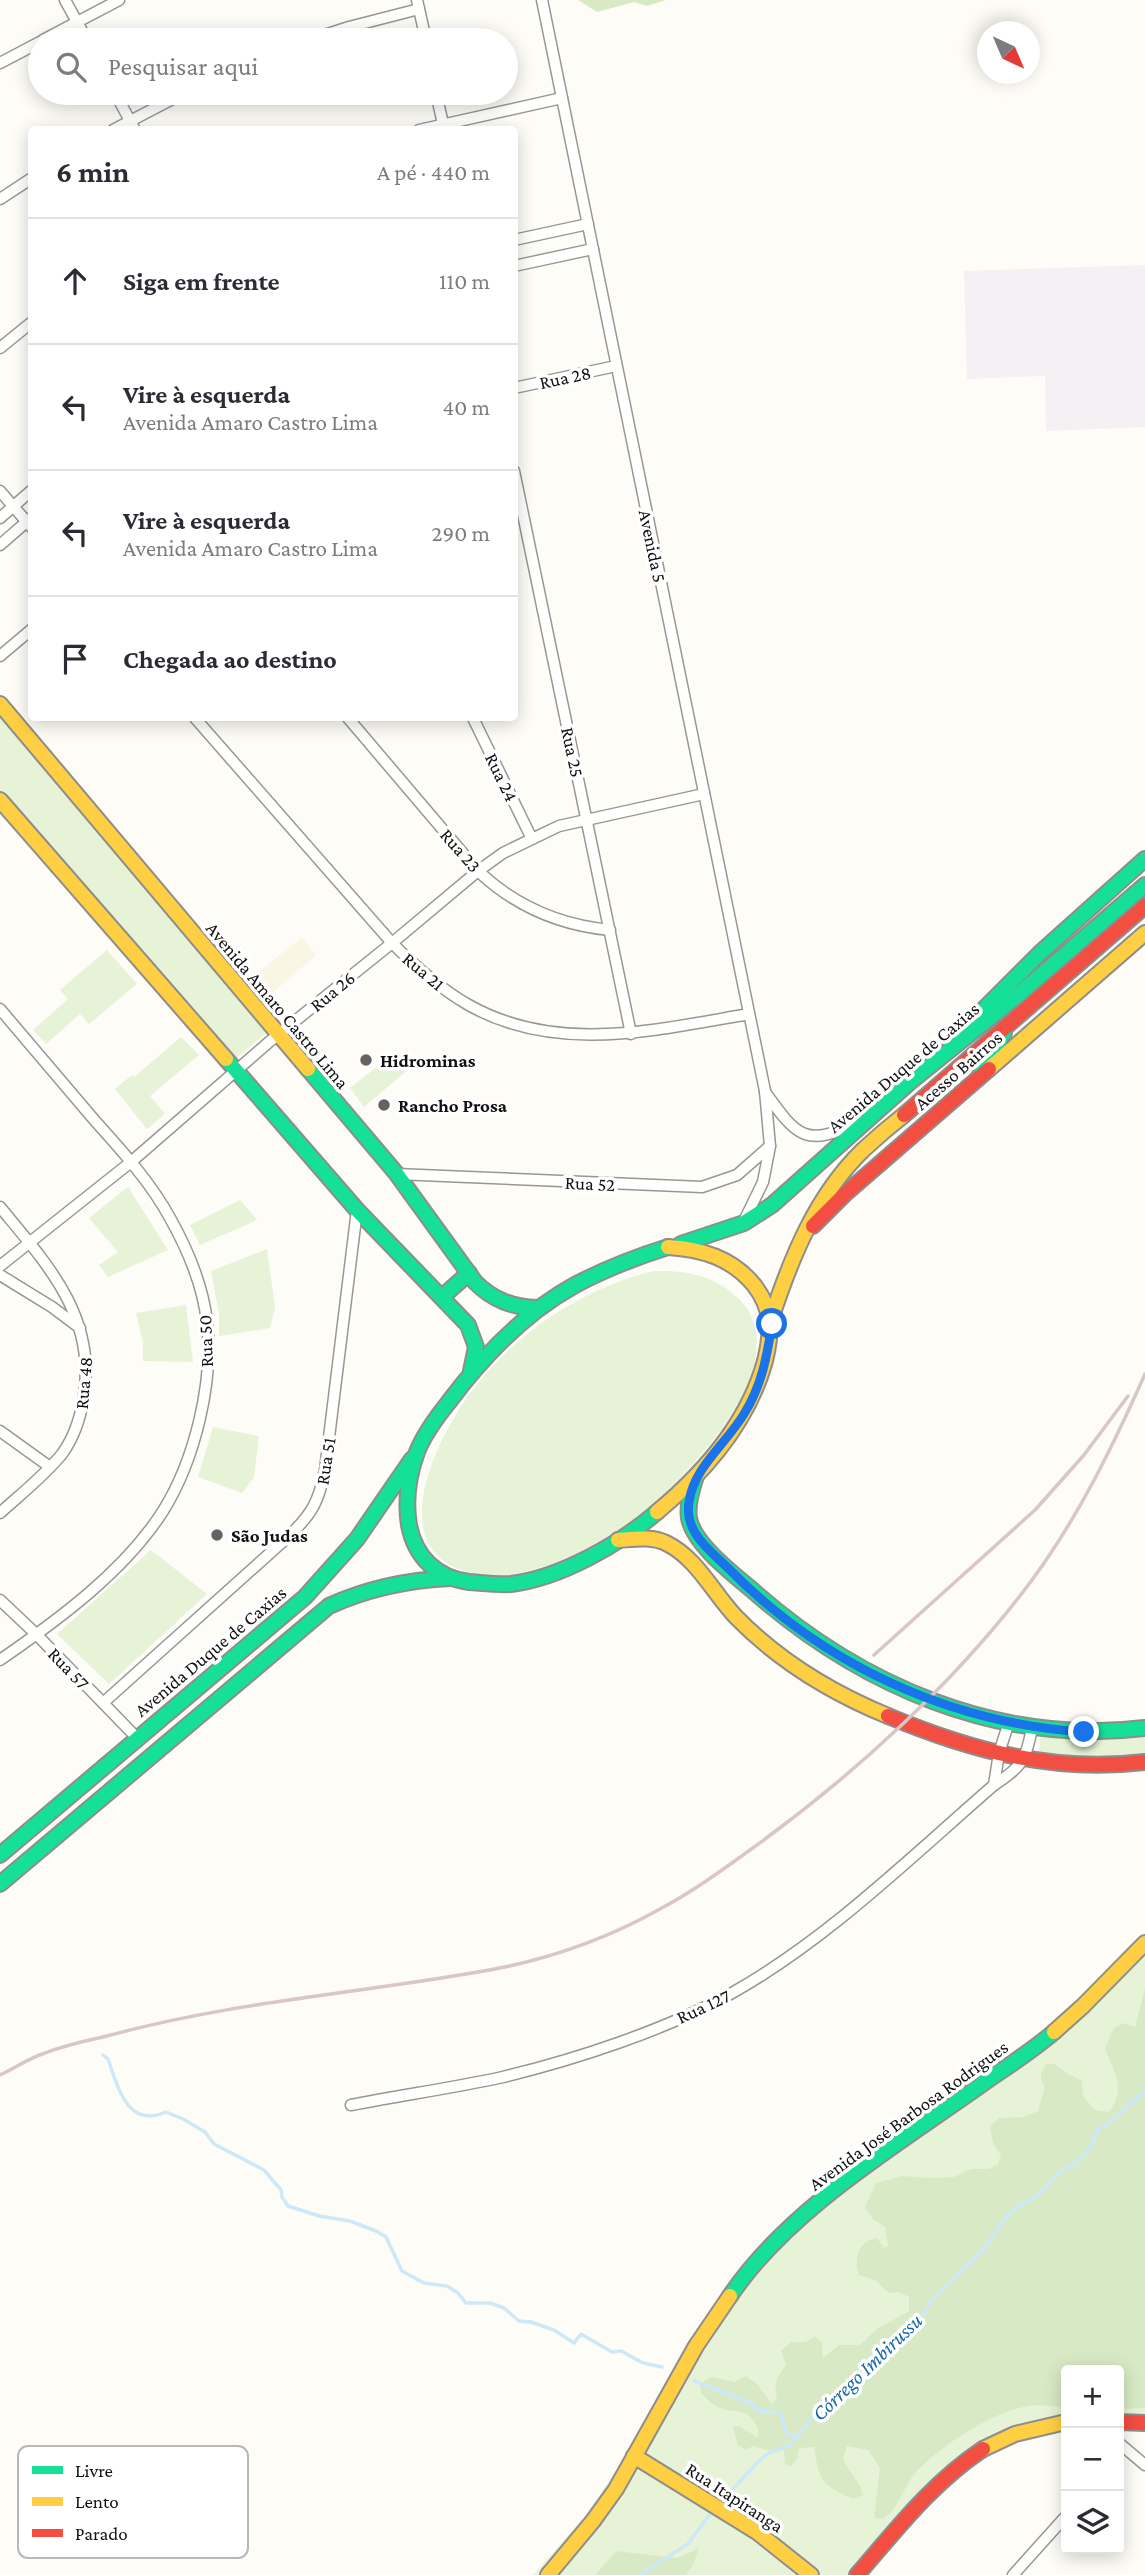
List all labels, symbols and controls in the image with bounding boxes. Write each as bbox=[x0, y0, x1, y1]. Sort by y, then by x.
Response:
north arrow bbox=[977, 21, 1040, 84]
search box bbox=[28, 28, 518, 105]
icon: search bbox=[52, 48, 90, 86]
text: Pesquisar aqui bbox=[108, 52, 258, 81]
text: 6 min bbox=[56, 155, 129, 188]
text: A pé · 440 m bbox=[377, 159, 490, 185]
icon: ahead bbox=[56, 262, 94, 300]
text: Siga em frente bbox=[123, 267, 280, 296]
text: 110 m bbox=[439, 268, 490, 294]
street label: Rua 28 bbox=[537, 362, 593, 393]
text: Vire à esquerda bbox=[123, 380, 290, 409]
icon: left bbox=[56, 388, 94, 426]
text: 40 m bbox=[442, 394, 490, 420]
text: Avenida Amaro Castro Lima bbox=[123, 409, 378, 435]
text: Vire à esquerda bbox=[123, 506, 290, 535]
street label: Avenida 5 bbox=[635, 508, 670, 584]
icon: left bbox=[56, 514, 94, 552]
text: 290 m bbox=[432, 520, 490, 546]
text: Avenida Amaro Castro Lima bbox=[123, 535, 378, 561]
icon: arrive bbox=[56, 640, 94, 678]
text: Chegada ao destino bbox=[123, 645, 337, 674]
street label: Rua 25 bbox=[557, 725, 588, 779]
street label: Rua 24 bbox=[481, 749, 522, 805]
street label: Rua 23 bbox=[436, 824, 485, 876]
street label: Avenida Amaro Castro Lima bbox=[202, 918, 353, 1093]
street label: Rua 21 bbox=[399, 948, 449, 995]
street label: Rua 26 bbox=[306, 967, 359, 1016]
street label: Avenida Duque de Caxias bbox=[823, 998, 983, 1137]
street label: Acesso Bairros bbox=[910, 1027, 1006, 1114]
place label: Hidrominas bbox=[380, 1050, 476, 1071]
marker: Hidrominas bbox=[358, 1052, 374, 1068]
place label: Rancho Prosa bbox=[398, 1095, 508, 1116]
marker: Rancho Prosa bbox=[376, 1097, 392, 1113]
street label: Rua 52 bbox=[564, 1172, 616, 1195]
route start bbox=[756, 1308, 787, 1339]
street label: Rua 50 bbox=[194, 1314, 217, 1368]
street label: Rua 48 bbox=[71, 1356, 96, 1410]
street label: Rua 51 bbox=[311, 1436, 340, 1486]
place label: São Judas bbox=[231, 1525, 308, 1546]
marker: São Judas bbox=[209, 1527, 225, 1543]
street label: Avenida Duque de Caxias bbox=[130, 1582, 290, 1721]
street label: Rua 57 bbox=[44, 1643, 94, 1694]
route end bbox=[1068, 1716, 1099, 1747]
street label: Rua 127 bbox=[673, 1985, 734, 2028]
street label: Avenida José Barbosa Rodrigues bbox=[805, 2036, 1012, 2195]
water label: Córrego Imbirussu bbox=[807, 2308, 927, 2426]
map controls bbox=[1061, 2365, 1124, 2554]
button: + bbox=[1061, 2365, 1124, 2428]
button: − bbox=[1061, 2428, 1124, 2491]
legend bbox=[18, 2446, 248, 2558]
street label: Rua Itapiranga bbox=[682, 2458, 787, 2537]
text: Livre bbox=[75, 2460, 113, 2481]
text: Lento bbox=[75, 2491, 119, 2512]
button: layers bbox=[1061, 2491, 1124, 2554]
text: Parado bbox=[75, 2523, 128, 2544]

